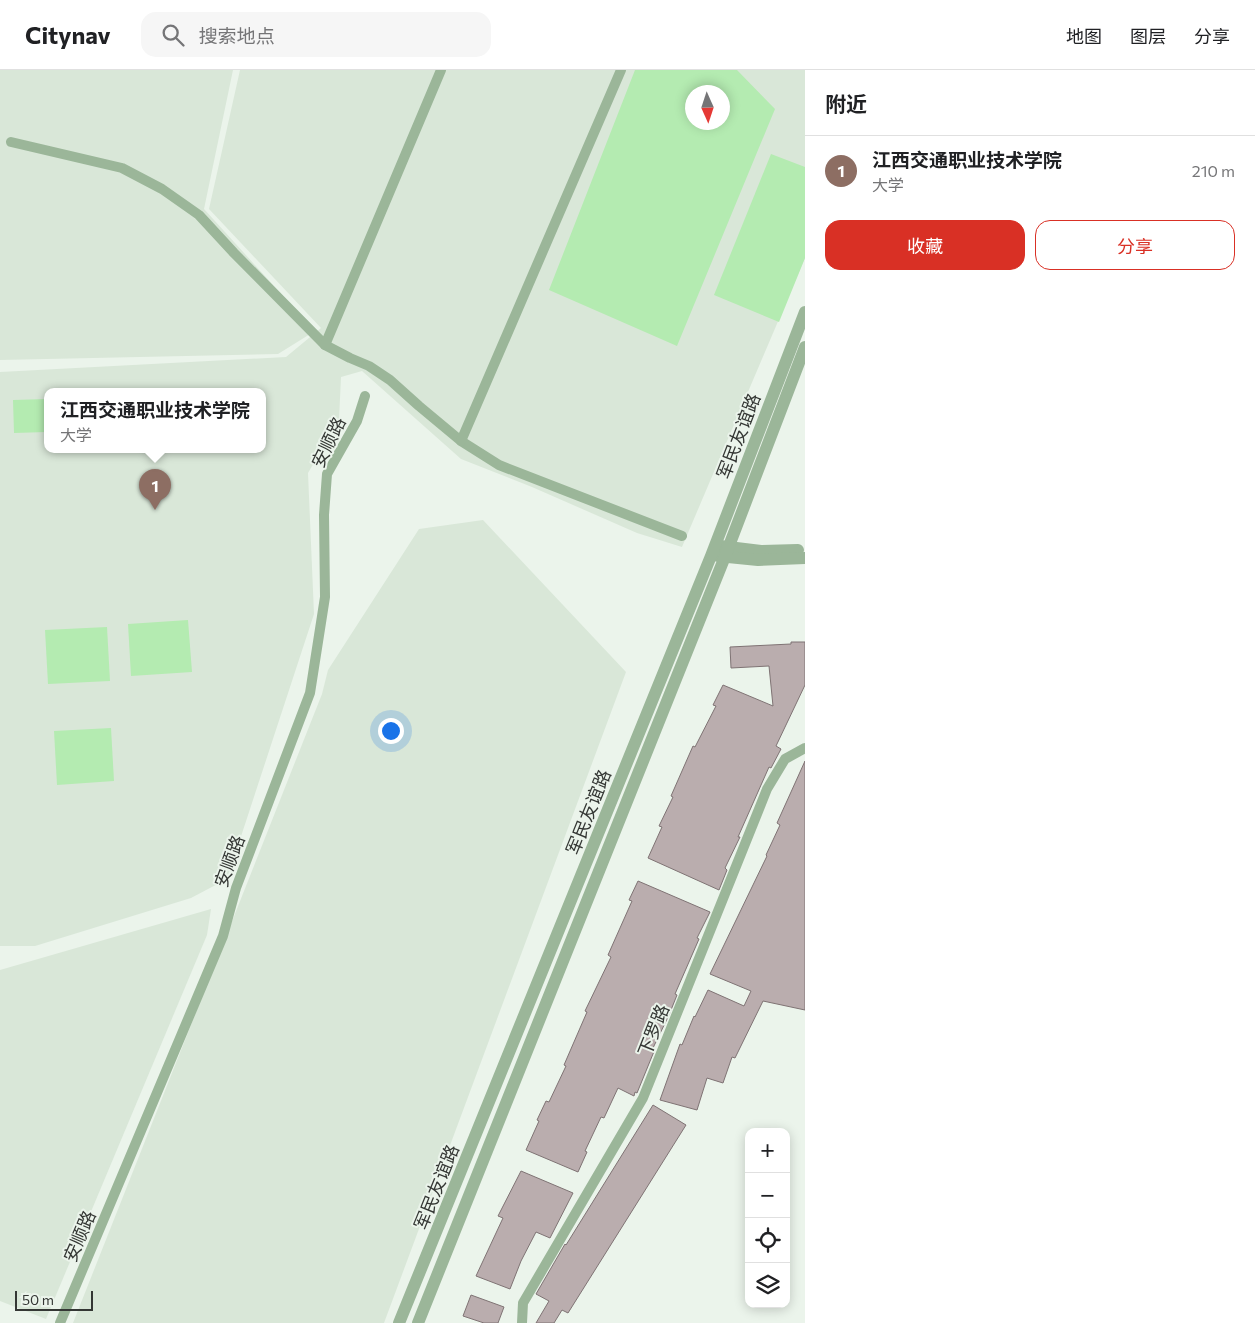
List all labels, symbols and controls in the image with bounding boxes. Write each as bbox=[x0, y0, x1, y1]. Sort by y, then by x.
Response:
search box bbox=[141, 12, 491, 57]
text: Citynav bbox=[25, 20, 111, 49]
icon: search bbox=[159, 21, 187, 49]
text: 搜索地点 bbox=[199, 24, 275, 47]
text: 地图 bbox=[1066, 25, 1102, 47]
text: 图层 bbox=[1130, 25, 1166, 47]
text: 分享 bbox=[1194, 25, 1230, 47]
north arrow bbox=[685, 85, 730, 130]
text: 附近 bbox=[825, 91, 867, 116]
text: 江西交通职业技术学院 bbox=[872, 148, 1062, 171]
text: 1 bbox=[837, 161, 845, 180]
text: 210 m bbox=[1192, 161, 1235, 180]
text: 大学 bbox=[872, 175, 904, 194]
button: 收藏 bbox=[825, 220, 1025, 270]
button: 分享 bbox=[1035, 220, 1235, 270]
popup bbox=[44, 388, 266, 453]
street label: 军民友谊路 bbox=[712, 390, 764, 482]
text: 江西交通职业技术学院 bbox=[60, 398, 250, 421]
street label: 安顺路 bbox=[306, 413, 350, 471]
text: 大学 bbox=[60, 425, 92, 444]
pin: 1 bbox=[139, 469, 171, 510]
your location bbox=[378, 718, 404, 744]
street label: 军民友谊路 bbox=[561, 766, 615, 858]
street label: 安顺路 bbox=[209, 832, 249, 890]
street label: 下罗路 bbox=[633, 1001, 673, 1059]
map controls bbox=[745, 1128, 790, 1308]
button: + bbox=[745, 1128, 790, 1173]
street label: 军民友谊路 bbox=[409, 1141, 463, 1233]
button: − bbox=[745, 1173, 790, 1218]
street label: 安顺路 bbox=[58, 1207, 100, 1265]
button: locate bbox=[745, 1218, 790, 1263]
button: layers bbox=[745, 1263, 790, 1308]
scale bar bbox=[15, 1288, 92, 1311]
text: 50 m bbox=[22, 1291, 54, 1308]

